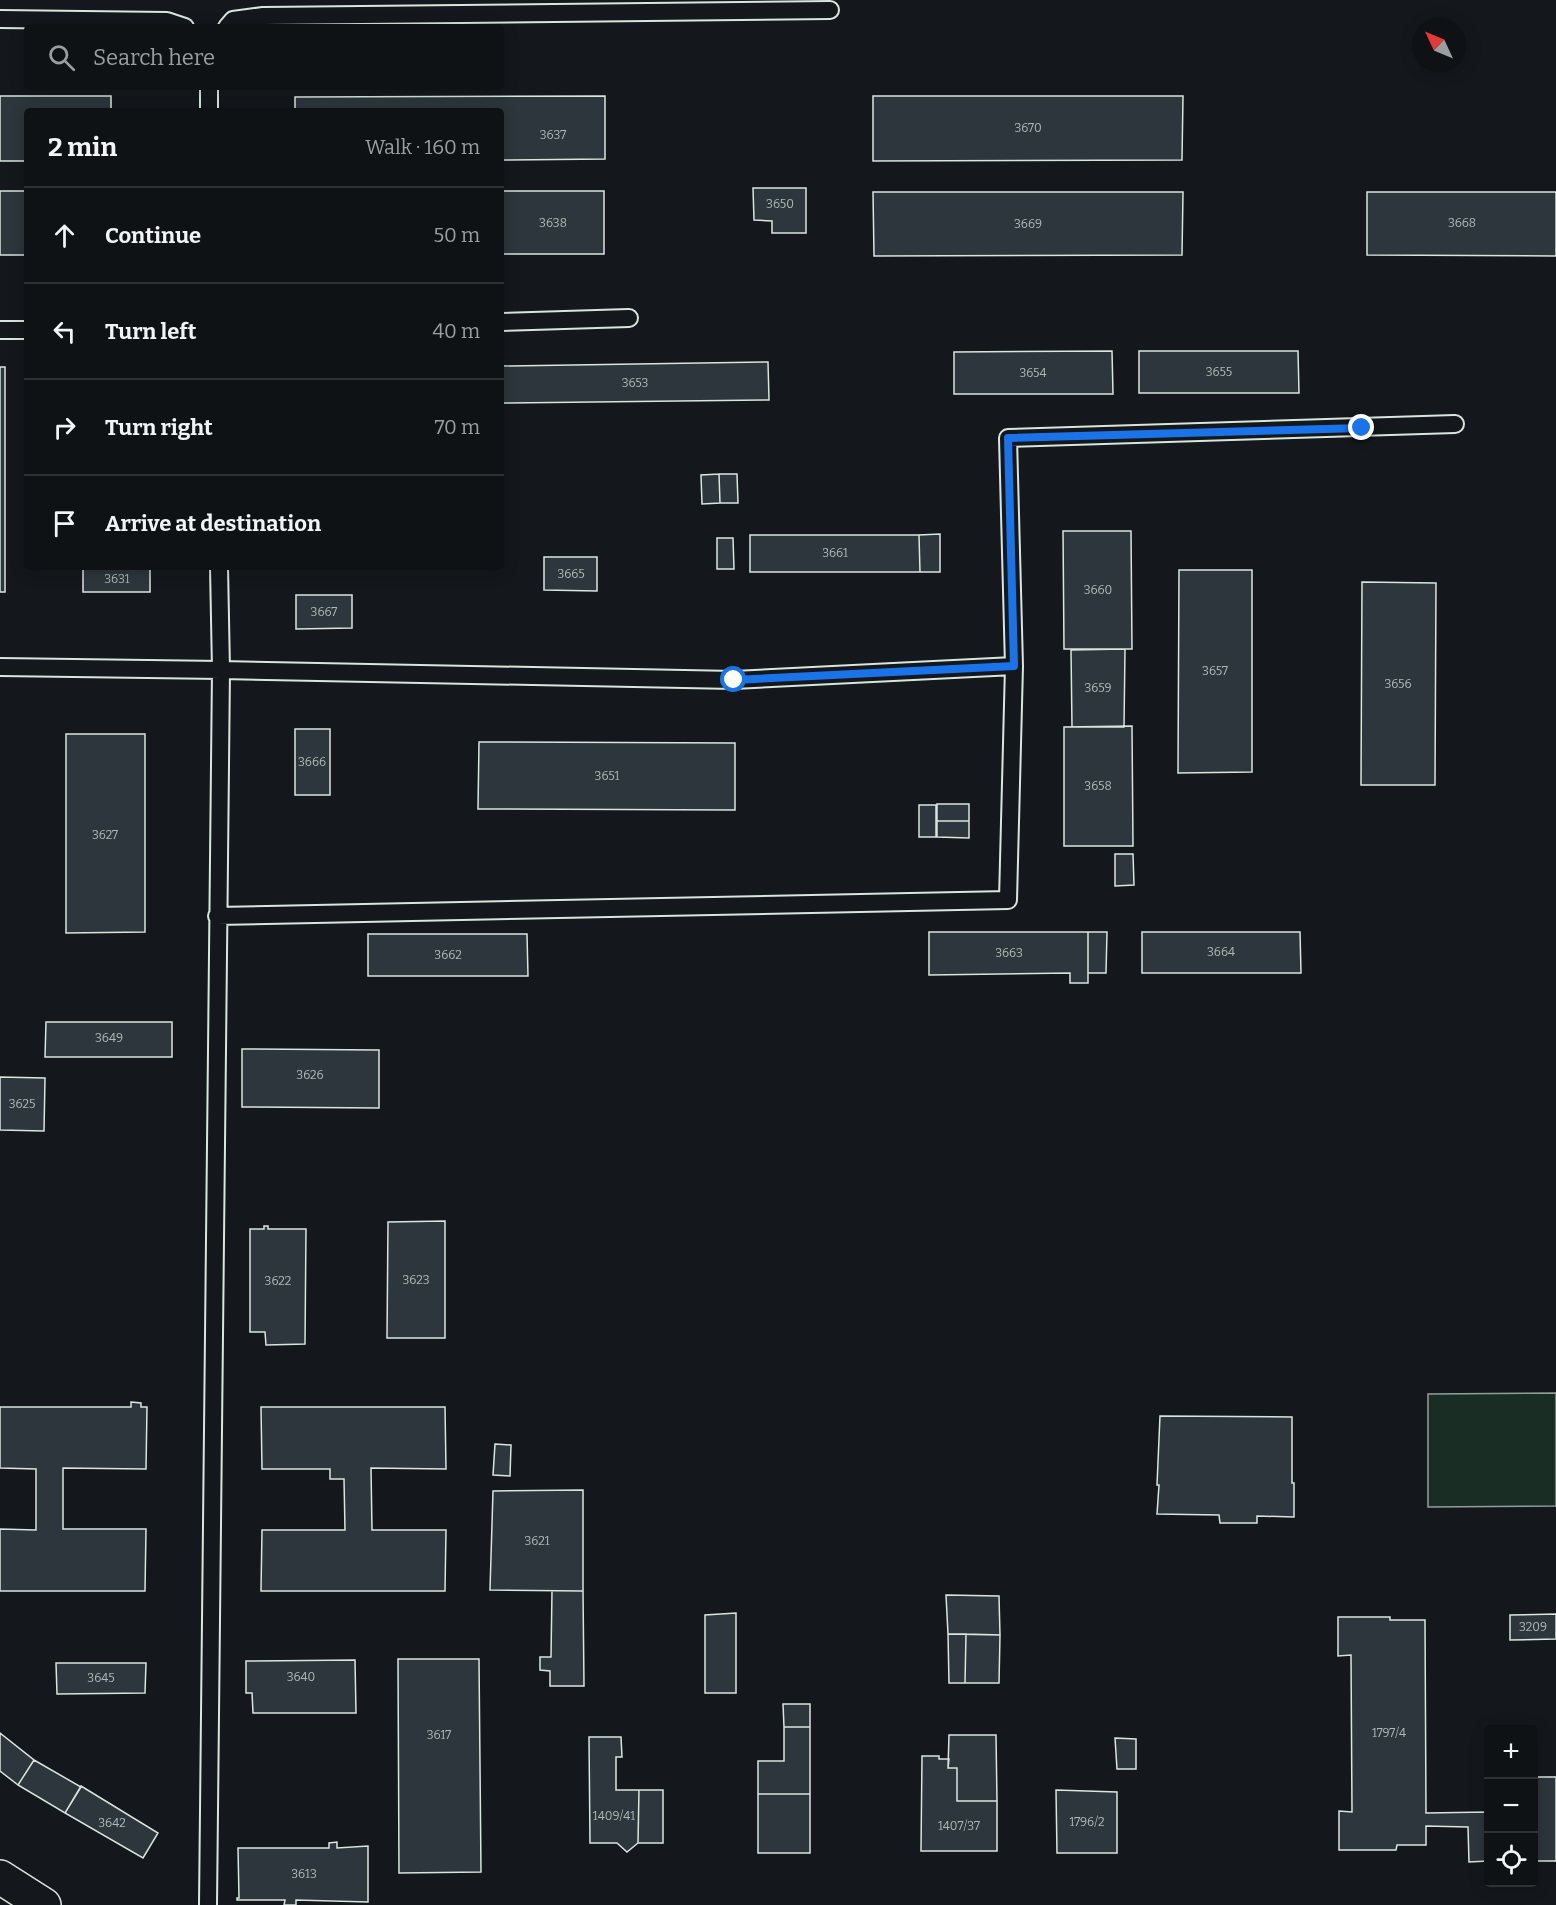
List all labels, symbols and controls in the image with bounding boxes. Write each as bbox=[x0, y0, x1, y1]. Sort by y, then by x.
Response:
north arrow bbox=[1412, 18, 1466, 72]
search box bbox=[24, 24, 504, 90]
icon: search bbox=[45, 41, 78, 74]
text: Search here bbox=[93, 44, 215, 71]
house number: 3670 bbox=[1014, 121, 1042, 135]
house number: 3637 bbox=[540, 128, 566, 142]
text: 2 min bbox=[48, 132, 117, 163]
text: Walk · 160 m bbox=[365, 135, 480, 159]
house number: 3650 bbox=[766, 197, 794, 211]
house number: 3638 bbox=[539, 216, 567, 230]
house number: 3668 bbox=[1448, 216, 1476, 230]
house number: 3669 bbox=[1014, 217, 1042, 231]
icon: ahead bbox=[48, 219, 81, 252]
text: Continue bbox=[105, 222, 201, 249]
text: 50 m bbox=[433, 223, 480, 247]
icon: left bbox=[48, 315, 81, 348]
text: Turn left bbox=[105, 318, 197, 345]
text: 40 m bbox=[432, 319, 480, 343]
house number: 3655 bbox=[1206, 365, 1232, 379]
house number: 3654 bbox=[1019, 366, 1047, 380]
house number: 3653 bbox=[622, 376, 648, 390]
icon: right bbox=[48, 411, 81, 444]
text: Turn right bbox=[105, 414, 213, 441]
route end bbox=[1348, 414, 1374, 440]
text: 70 m bbox=[434, 415, 480, 439]
icon: arrive bbox=[48, 507, 81, 540]
text: Arrive at destination bbox=[105, 510, 321, 537]
house number: 3661 bbox=[822, 546, 848, 560]
house number: 3665 bbox=[557, 567, 585, 581]
house number: 3631 bbox=[104, 572, 130, 586]
house number: 3660 bbox=[1084, 583, 1112, 597]
house number: 3667 bbox=[311, 605, 337, 619]
house number: 3657 bbox=[1202, 664, 1228, 678]
route start bbox=[720, 666, 746, 692]
house number: 3656 bbox=[1384, 677, 1412, 691]
house number: 3659 bbox=[1085, 681, 1111, 695]
house number: 3666 bbox=[298, 755, 326, 769]
house number: 3651 bbox=[595, 769, 620, 783]
house number: 3658 bbox=[1084, 779, 1112, 793]
house number: 3627 bbox=[92, 828, 118, 842]
house number: 3664 bbox=[1207, 945, 1235, 959]
house number: 3663 bbox=[995, 946, 1023, 960]
house number: 3662 bbox=[434, 948, 462, 962]
house number: 3649 bbox=[95, 1031, 123, 1045]
house number: 3626 bbox=[296, 1068, 324, 1082]
house number: 3625 bbox=[9, 1097, 35, 1111]
house number: 3623 bbox=[402, 1273, 430, 1287]
house number: 3622 bbox=[265, 1274, 291, 1288]
house number: 3621 bbox=[524, 1534, 550, 1548]
house number: 3209 bbox=[1519, 1620, 1547, 1634]
house number: 3640 bbox=[287, 1670, 315, 1684]
house number: 3645 bbox=[87, 1671, 115, 1685]
map controls bbox=[1484, 1725, 1538, 1887]
button: + bbox=[1484, 1725, 1538, 1779]
house number: 1797/4 bbox=[1372, 1726, 1406, 1740]
house number: 3617 bbox=[427, 1728, 451, 1742]
button: − bbox=[1484, 1779, 1538, 1833]
house number: 1409/41 bbox=[593, 1809, 635, 1823]
house number: 1796/2 bbox=[1070, 1815, 1104, 1829]
house number: 3642 bbox=[98, 1816, 126, 1830]
house number: 1407/37 bbox=[938, 1819, 980, 1833]
button: locate bbox=[1484, 1833, 1538, 1887]
house number: 3613 bbox=[291, 1867, 317, 1881]

